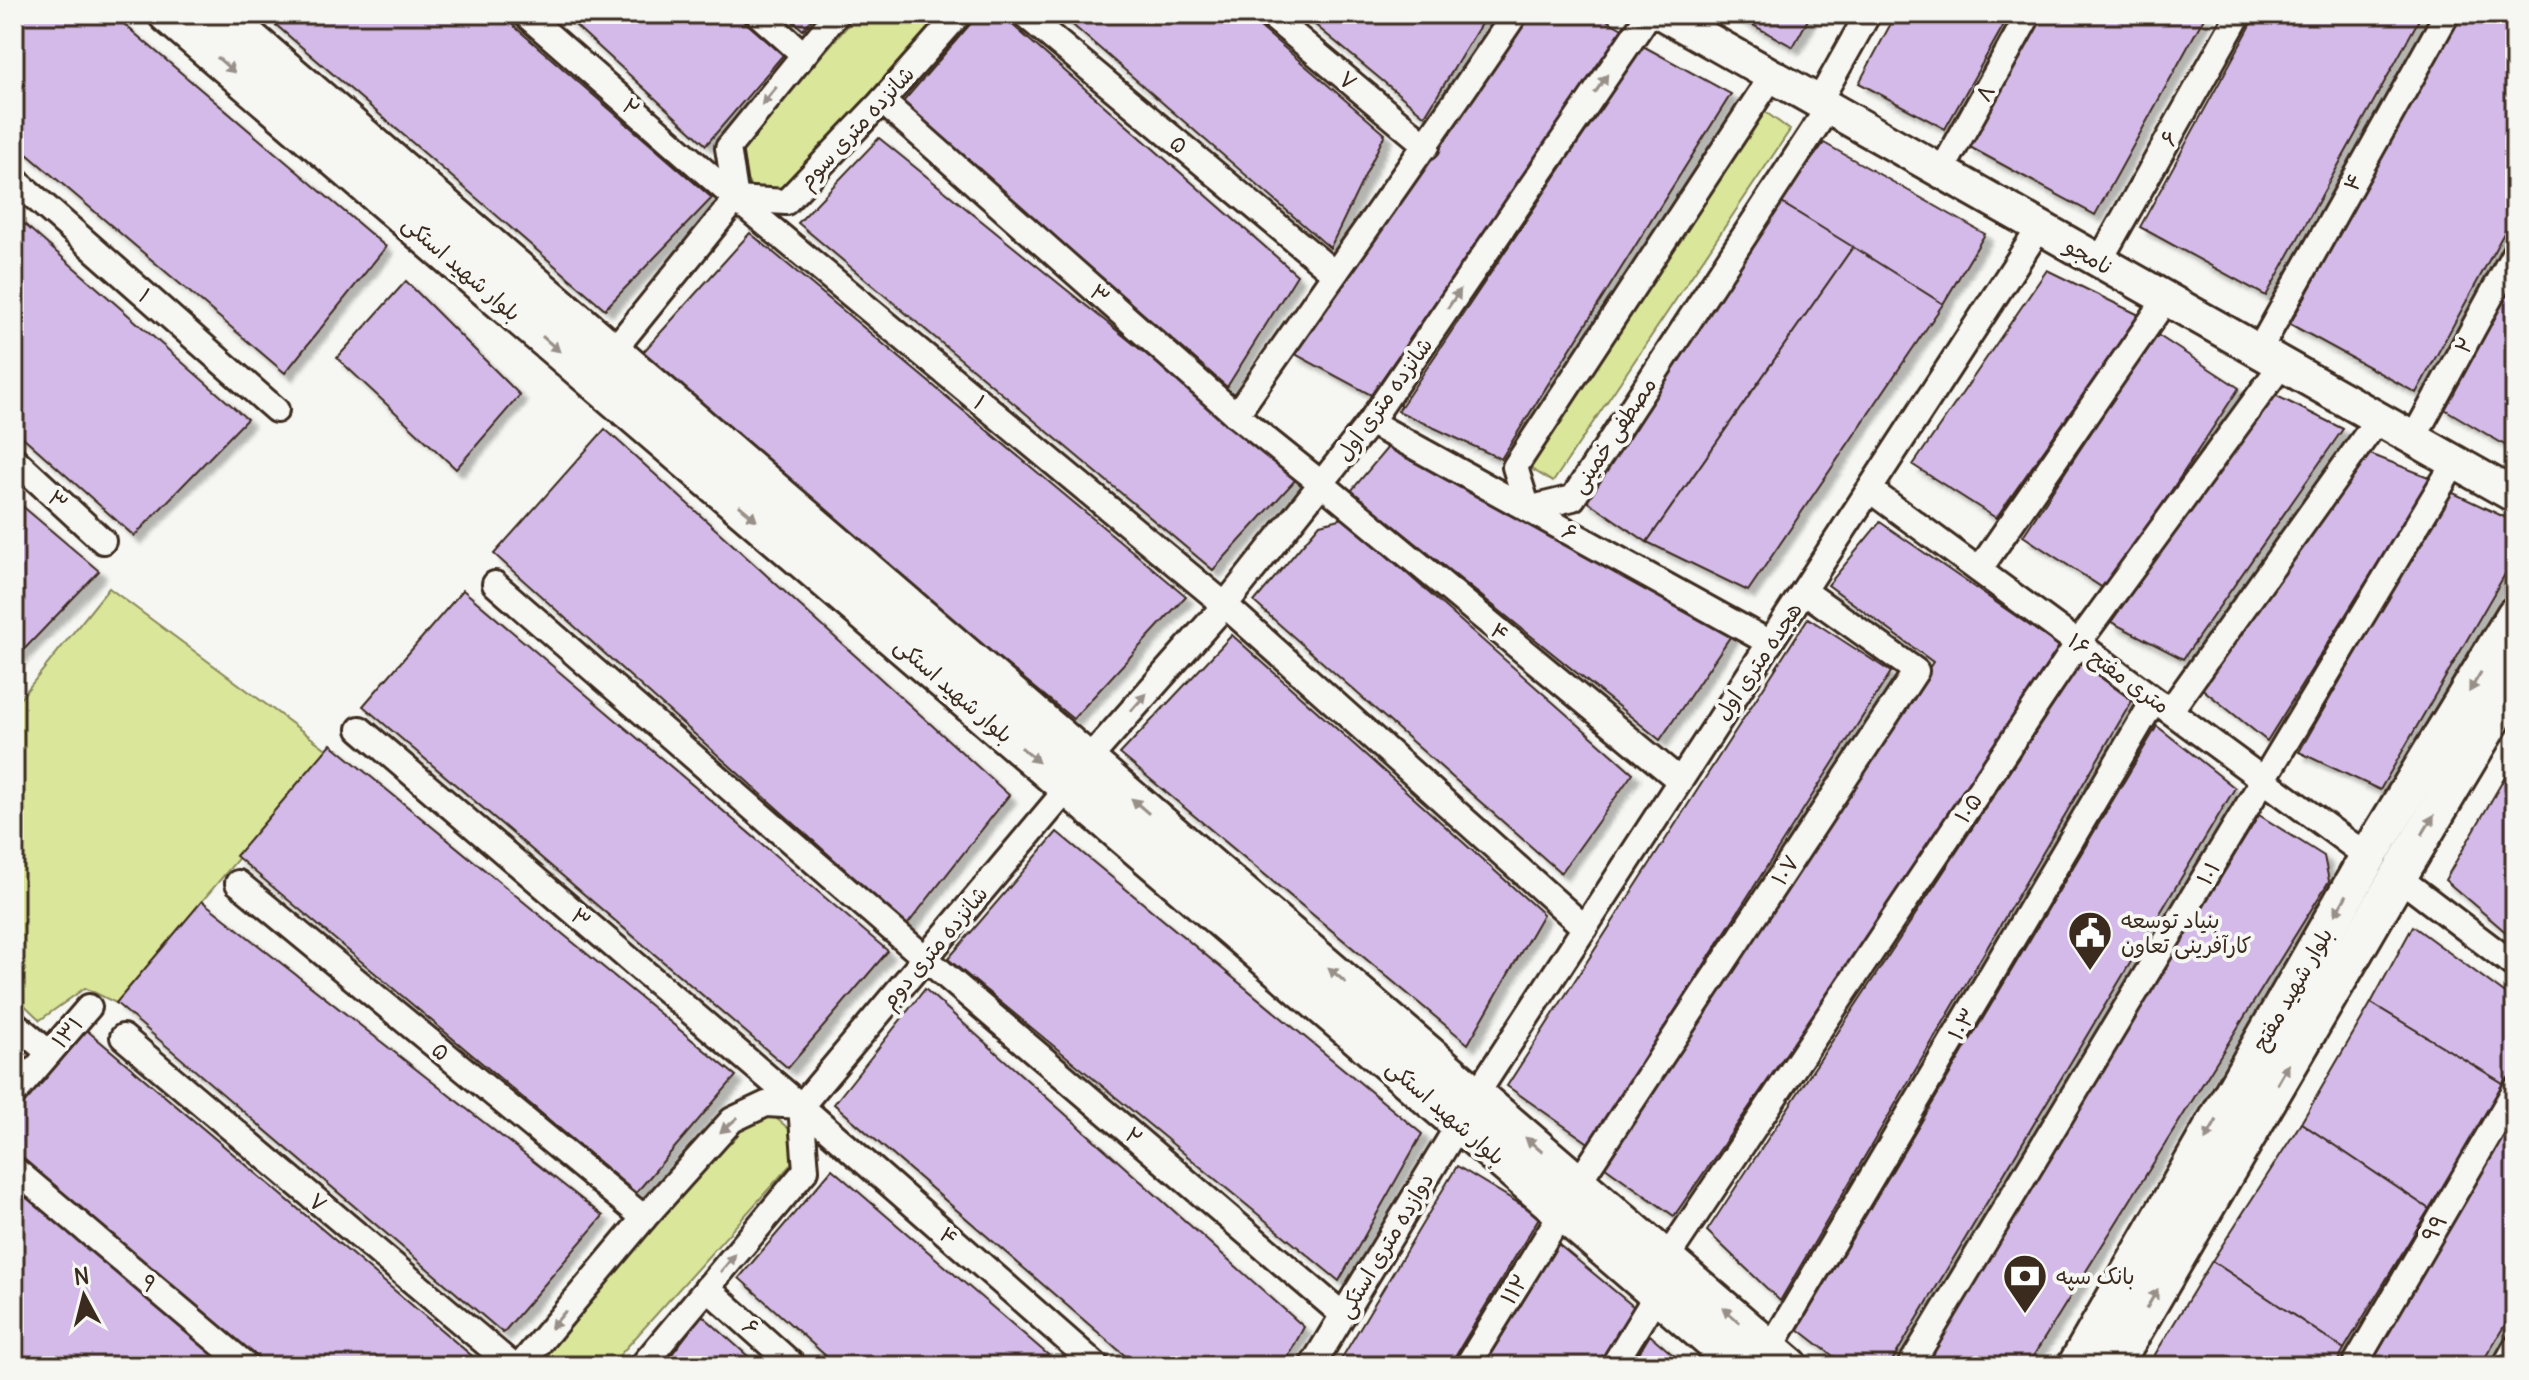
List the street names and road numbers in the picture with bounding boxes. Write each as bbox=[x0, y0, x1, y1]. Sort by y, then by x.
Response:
street label: شانزده متری سوم bbox=[792, 60, 923, 197]
street label: ۷ bbox=[1333, 64, 1363, 96]
street label: ۸ bbox=[1969, 79, 2001, 107]
street label: ۲ bbox=[616, 92, 646, 122]
street label: ۶ bbox=[2154, 125, 2184, 151]
street label: ۵ bbox=[1164, 128, 1194, 160]
street label: ۴ bbox=[2337, 168, 2369, 196]
street label: بلوار شهید استکی bbox=[396, 209, 527, 328]
street label: نامجو bbox=[2059, 230, 2117, 281]
street label: ۳ bbox=[1084, 278, 1116, 310]
street label: ۱ bbox=[133, 282, 157, 308]
street label: شانزده متری اول bbox=[1330, 332, 1438, 466]
street label: ۲ bbox=[2448, 332, 2480, 358]
street label: مصطفی خمینی bbox=[1564, 372, 1663, 499]
street label: ۱ bbox=[968, 389, 992, 415]
street label: ۳ bbox=[42, 484, 74, 516]
street label: ۶ bbox=[1557, 517, 1583, 547]
street label: هجده متری اول bbox=[1708, 596, 1808, 726]
street label: ۴ bbox=[1485, 616, 1515, 648]
street label: ۱۶ متری مفتح bbox=[2061, 627, 2176, 721]
street label: بلوار شهید استکی bbox=[888, 631, 1019, 750]
street label: ۱۰۵ bbox=[1948, 788, 1988, 828]
street label: ۱۰۷ bbox=[1765, 850, 1805, 890]
street label: ۱۰۱ bbox=[2190, 856, 2226, 890]
street label: شانزده متری دوم bbox=[874, 880, 997, 1017]
street label: ۳ bbox=[565, 902, 597, 934]
street label: بلوار شهید مفتح bbox=[2245, 922, 2340, 1057]
street label: ۱۰۳ bbox=[1941, 1003, 1983, 1045]
street label: ۱۳۱ bbox=[45, 1010, 89, 1054]
street label: ۵ bbox=[426, 1035, 456, 1067]
street label: بلوار شهید استکی bbox=[1380, 1053, 1511, 1172]
street label: ۲ bbox=[1119, 1120, 1149, 1152]
street label: دوازده متری استکی bbox=[1331, 1167, 1440, 1323]
street label: ۷ bbox=[303, 1186, 333, 1218]
street label: ۹۹ bbox=[2415, 1209, 2453, 1247]
street label: ۴ bbox=[934, 1220, 964, 1252]
street label: ۹ bbox=[135, 1268, 163, 1298]
street label: ۱۱۲ bbox=[1494, 1268, 1534, 1310]
street label: ۶ bbox=[737, 1312, 765, 1342]

